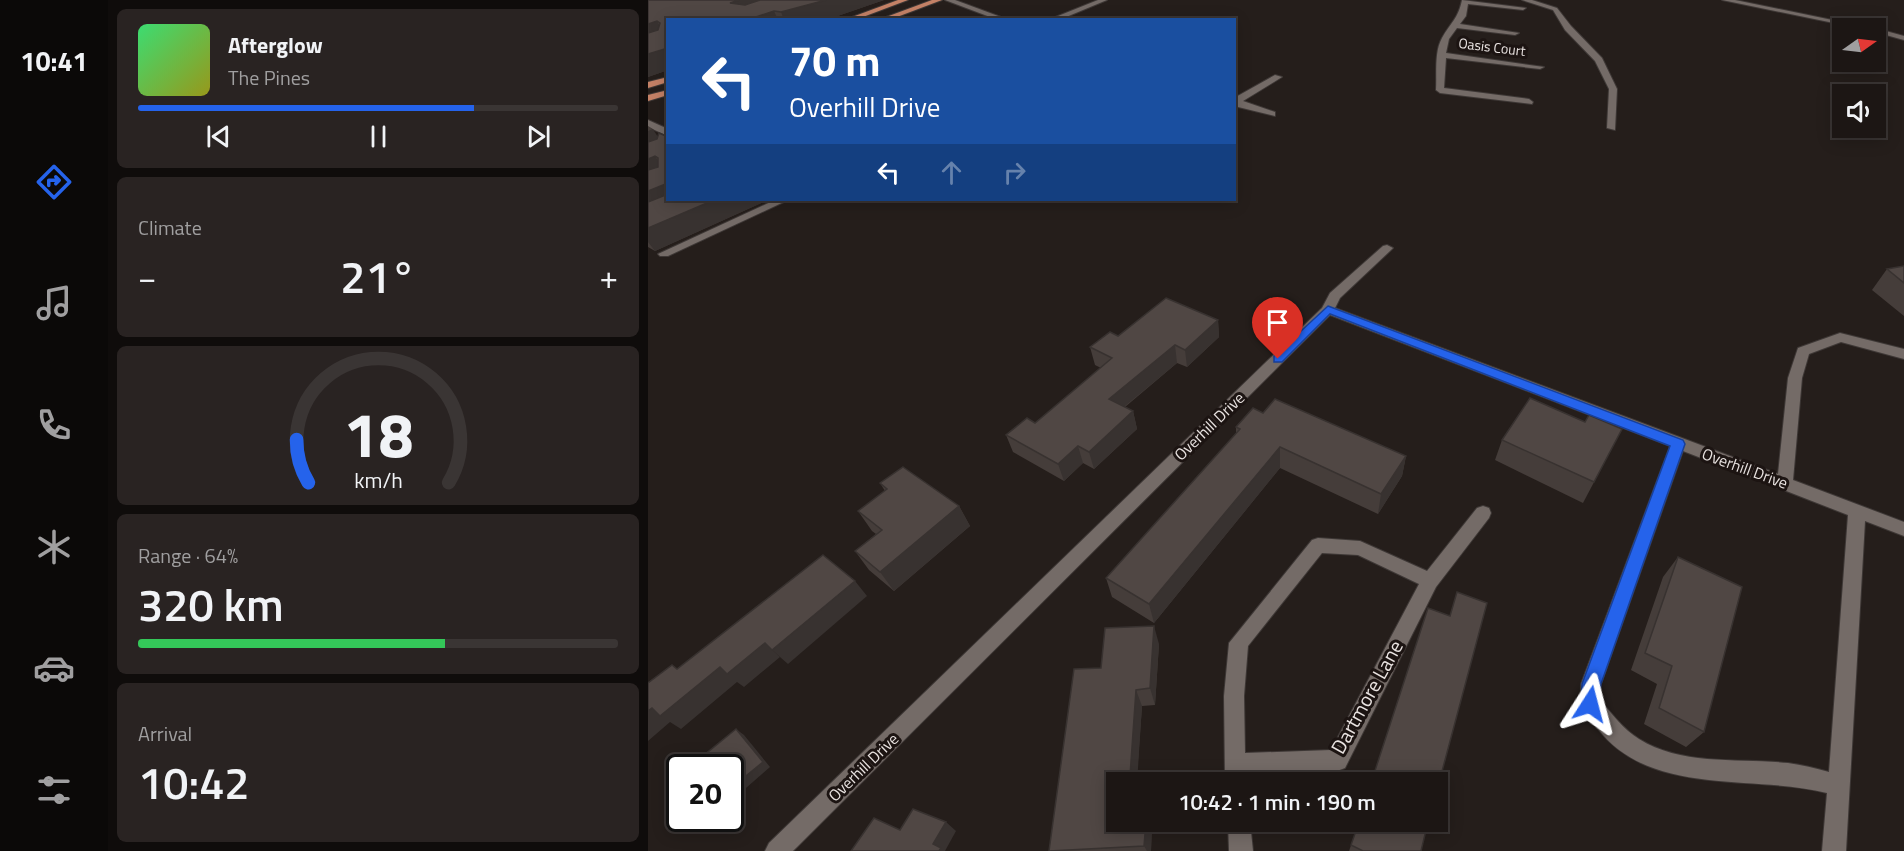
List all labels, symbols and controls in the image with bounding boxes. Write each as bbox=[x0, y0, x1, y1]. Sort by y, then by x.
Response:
north arrow bbox=[1832, 18, 1886, 72]
map controls bbox=[1832, 18, 1886, 138]
text: Afterglow bbox=[228, 28, 323, 62]
text: 70 m bbox=[789, 28, 881, 92]
street label: Oasis Court bbox=[1457, 32, 1527, 61]
text: 10:41 bbox=[20, 40, 88, 81]
icon: left bbox=[690, 42, 768, 120]
text: The Pines bbox=[228, 62, 310, 93]
button: sound bbox=[1832, 84, 1886, 138]
text: Overhill Drive bbox=[789, 86, 940, 127]
icon: previous bbox=[202, 120, 235, 153]
icon: pause bbox=[362, 120, 395, 153]
icon: next bbox=[522, 120, 555, 153]
icon: left bbox=[872, 156, 905, 189]
icon: ahead bbox=[935, 156, 968, 189]
icon: right bbox=[998, 156, 1031, 189]
icon: directions bbox=[33, 161, 75, 203]
text: Climate bbox=[138, 212, 202, 243]
text: 21° bbox=[340, 242, 416, 310]
text: − bbox=[138, 252, 156, 302]
text: + bbox=[600, 252, 618, 302]
icon: music bbox=[33, 282, 75, 324]
pin bbox=[1252, 297, 1303, 359]
icon: arrive bbox=[1261, 306, 1294, 339]
text: 18 bbox=[343, 386, 413, 481]
street label: Overhill Drive bbox=[1168, 386, 1250, 466]
icon: phone bbox=[33, 404, 75, 446]
street label: Overhill Drive bbox=[1699, 441, 1791, 495]
text: km/h bbox=[354, 464, 402, 496]
icon: climate bbox=[33, 526, 75, 568]
text: Range · 64% bbox=[138, 540, 238, 571]
text: 320 km bbox=[138, 570, 284, 638]
street label: Dartmore Lane bbox=[1323, 634, 1411, 759]
icon: car bbox=[33, 647, 75, 689]
position arrow bbox=[1558, 672, 1622, 736]
text: Arrival bbox=[138, 718, 192, 749]
street label: Overhill Drive bbox=[822, 727, 904, 807]
text: 10:42 bbox=[138, 748, 250, 816]
speed limit sign: 20 bbox=[666, 754, 744, 832]
icon: filters bbox=[33, 769, 75, 811]
text: 10:42 · 1 min · 190 m bbox=[1178, 785, 1376, 819]

